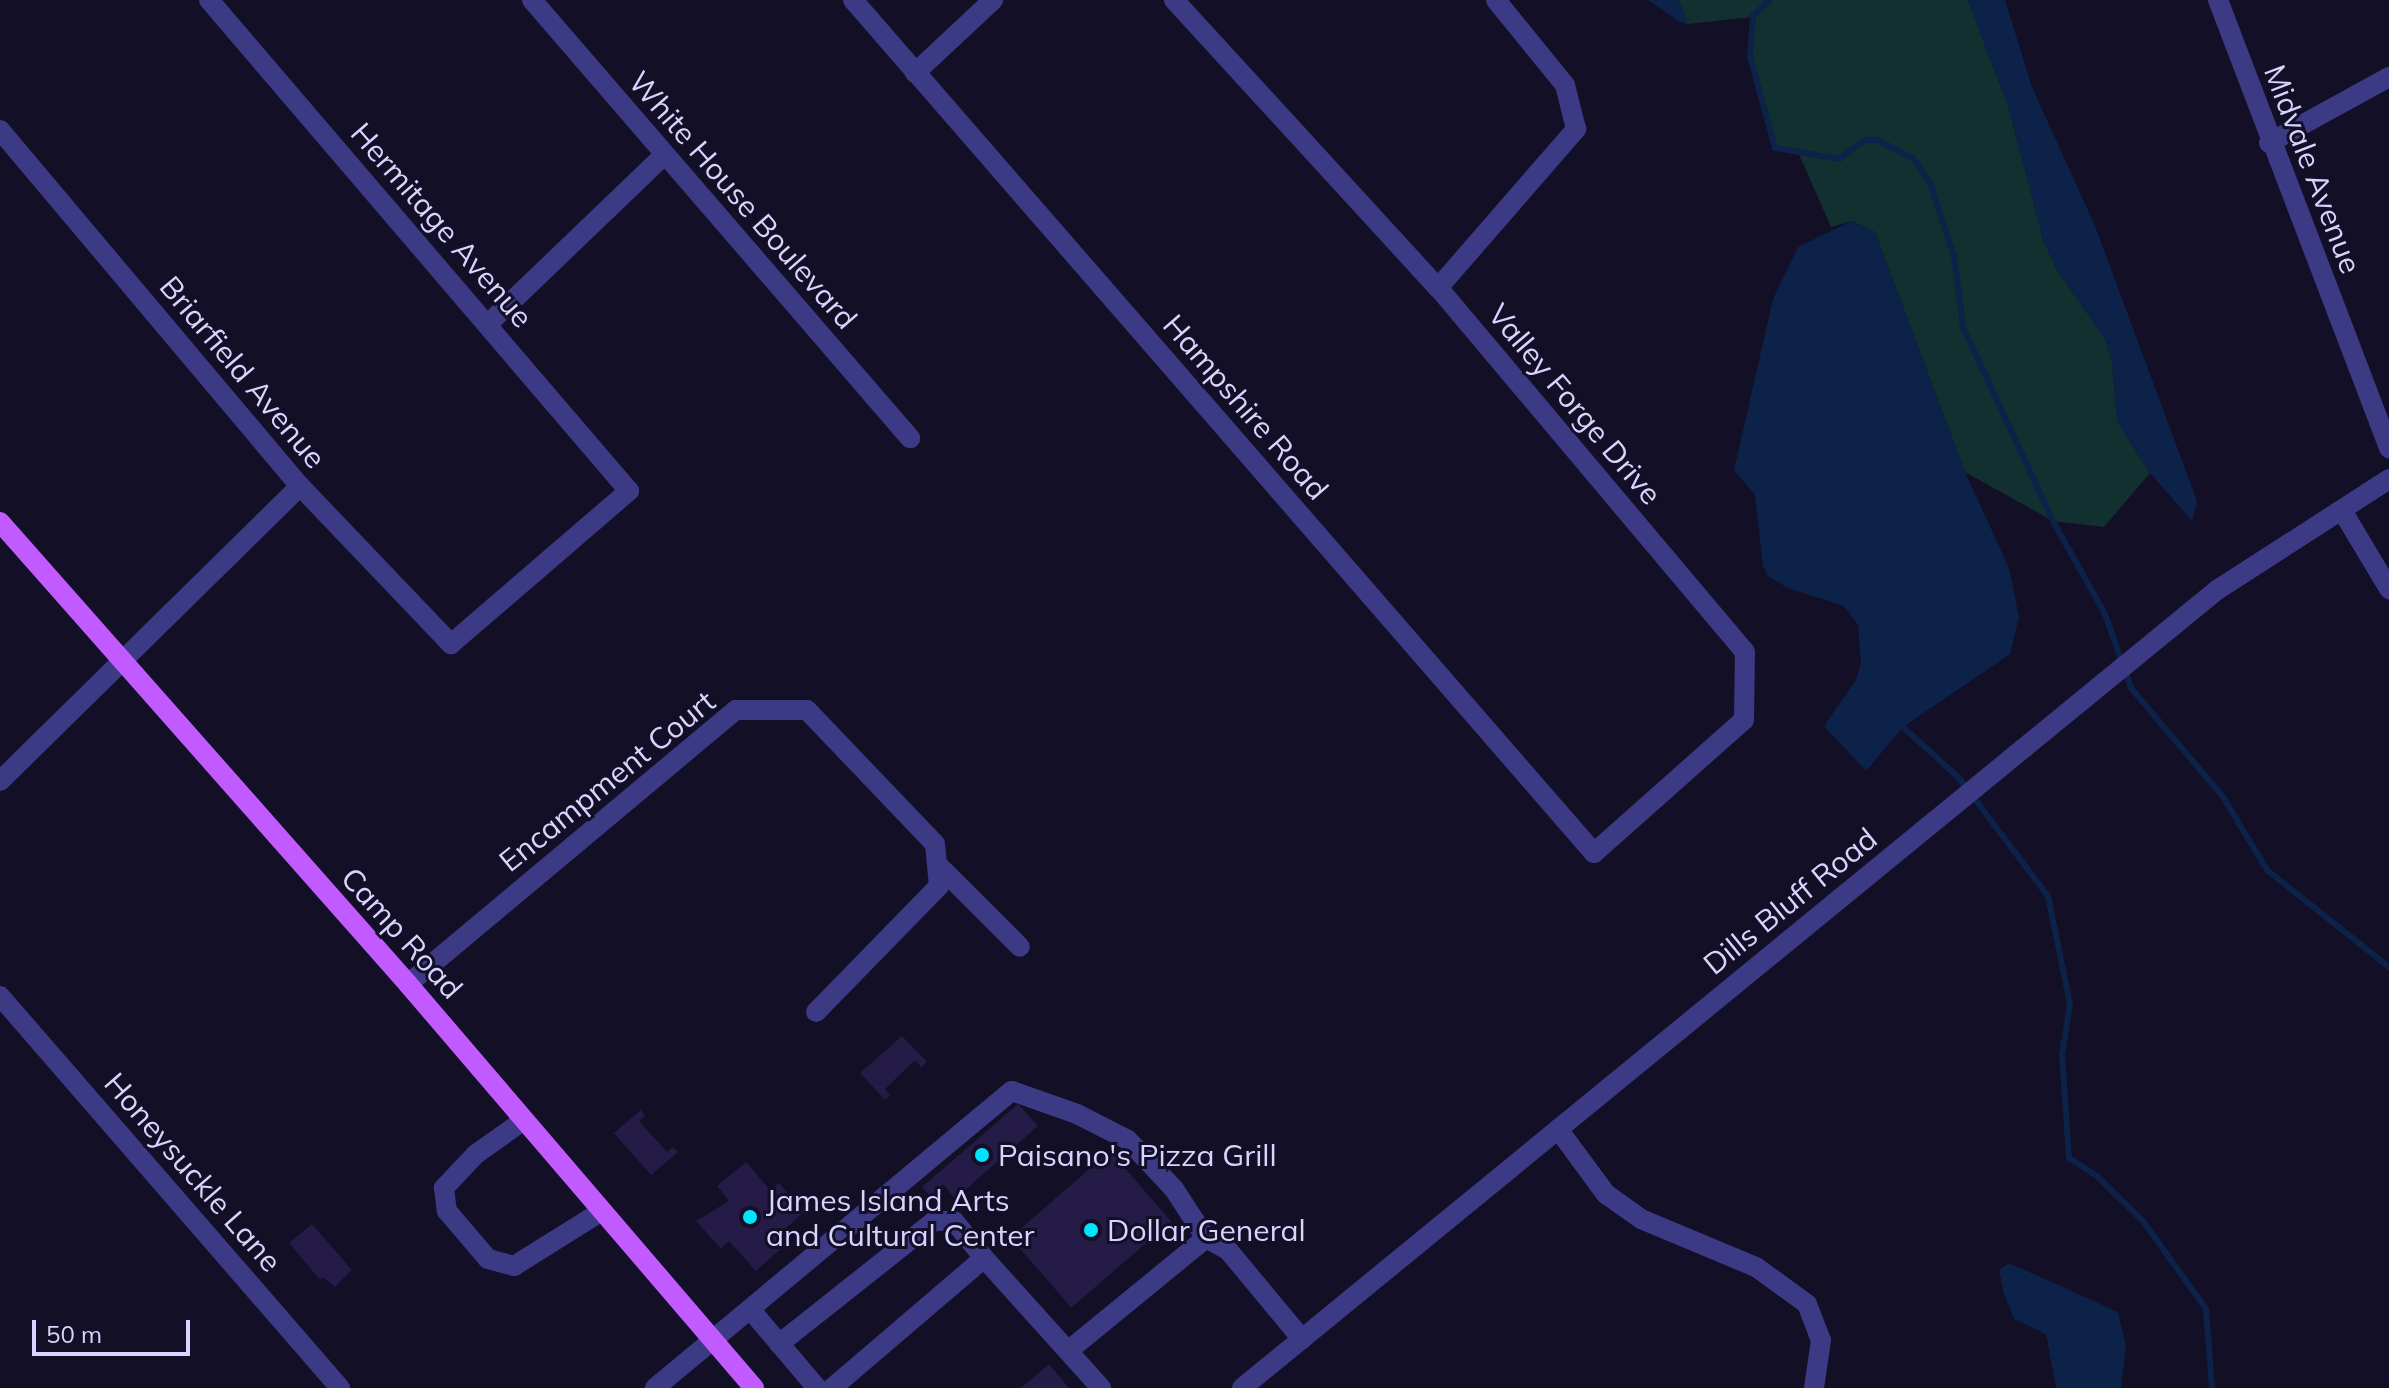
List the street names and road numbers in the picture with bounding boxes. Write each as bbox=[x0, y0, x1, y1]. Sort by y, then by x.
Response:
street label: Midvale Avenue bbox=[2257, 60, 2369, 278]
street label: White House Boulevard bbox=[621, 64, 865, 336]
street label: Hermitage Avenue bbox=[343, 115, 541, 335]
street label: Briarfield Avenue bbox=[152, 269, 334, 475]
street label: Valley Forge Drive bbox=[1481, 297, 1669, 511]
street label: Hampshire Road bbox=[1156, 307, 1336, 507]
street label: Encampment Court bbox=[492, 683, 722, 879]
street label: Dills Bluff Road bbox=[1696, 820, 1884, 982]
street label: Camp Road bbox=[334, 860, 470, 1006]
street label: Honeysuckle Lane bbox=[97, 1065, 289, 1279]

